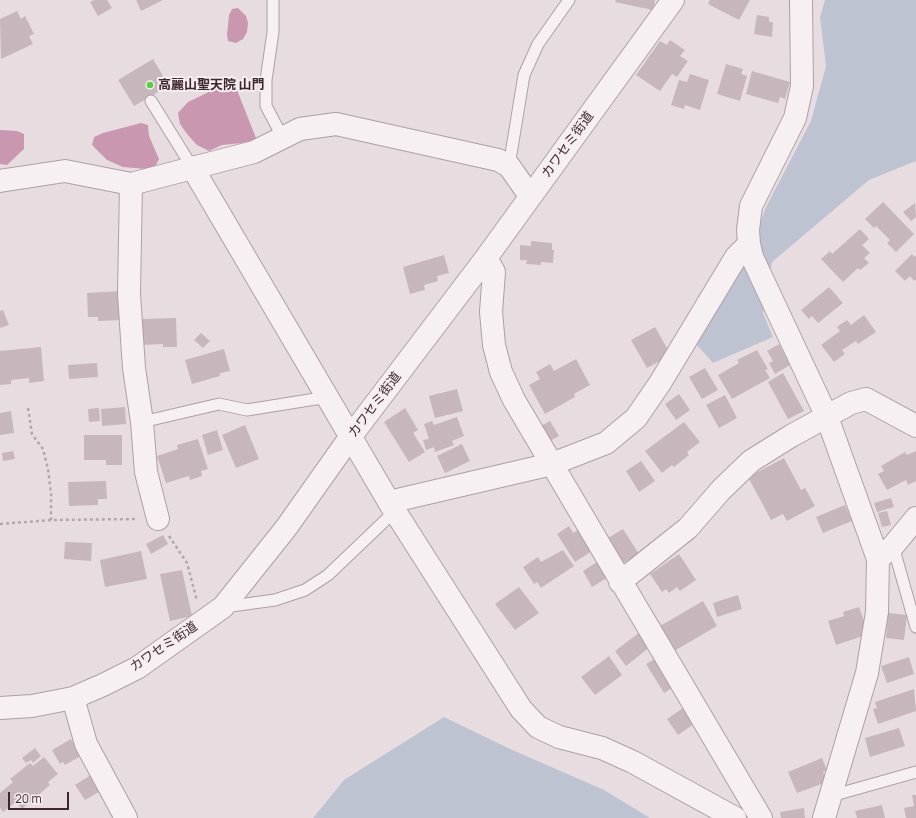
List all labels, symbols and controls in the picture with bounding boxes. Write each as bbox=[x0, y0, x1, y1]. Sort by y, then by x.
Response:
place label: 高麗山聖天院 山門 bbox=[158, 77, 265, 93]
marker: 高麗山聖天院 山門 bbox=[145, 80, 155, 90]
street label: カワセミ街道 bbox=[539, 109, 597, 181]
street label: カワセミ街道 bbox=[345, 369, 405, 441]
street label: カワセミ街道 bbox=[127, 619, 201, 675]
scale bar bbox=[10, 784, 71, 810]
text: 20 m bbox=[15, 790, 42, 807]

